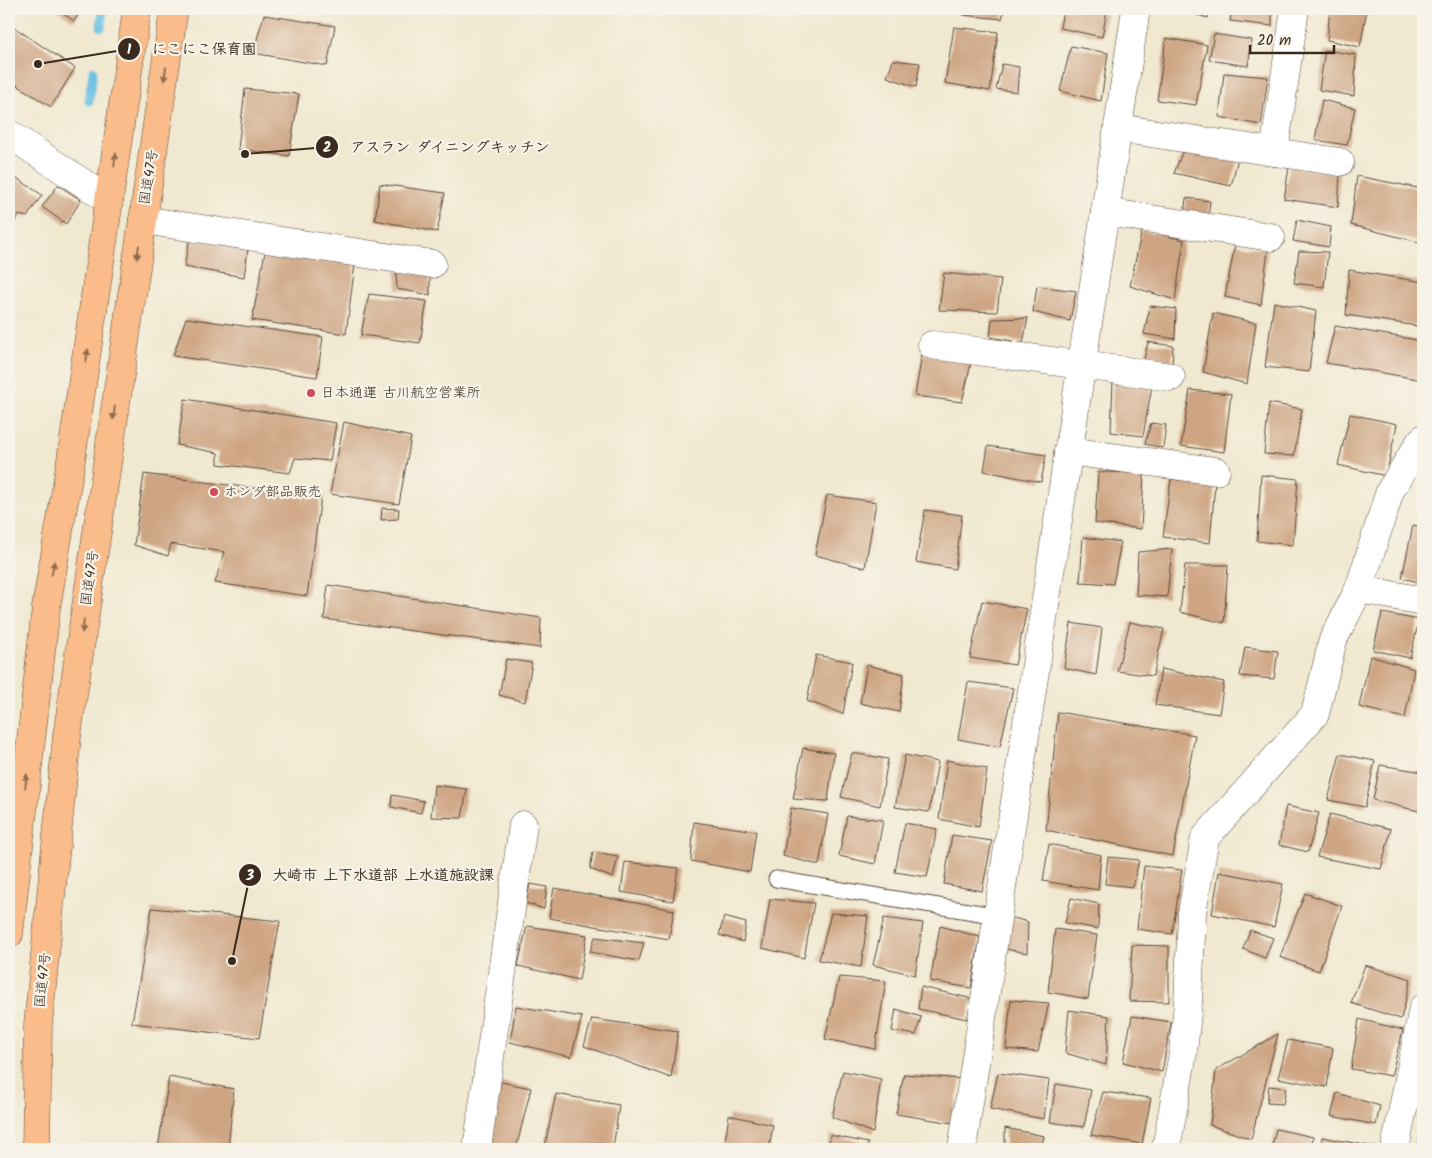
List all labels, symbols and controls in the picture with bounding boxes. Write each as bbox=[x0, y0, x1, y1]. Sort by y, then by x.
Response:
scale bar bbox=[1250, 22, 1333, 54]
text: 20 m bbox=[1257, 29, 1291, 53]
callout: にこにこ保育園 bbox=[117, 34, 267, 64]
text: 1 bbox=[127, 38, 132, 62]
text: にこにこ保育園 bbox=[151, 38, 257, 62]
one-way arrow bbox=[160, 67, 168, 83]
callout: アスラン ダイニングキッチン bbox=[314, 132, 560, 162]
text: 2 bbox=[323, 136, 332, 160]
text: アスラン ダイニングキッチン bbox=[350, 136, 550, 160]
street label: 国道47号 bbox=[134, 148, 164, 206]
one-way arrow bbox=[111, 152, 119, 168]
one-way arrow bbox=[134, 245, 142, 261]
one-way arrow bbox=[83, 347, 91, 363]
place label: 日本通運 古川航空営業所 bbox=[321, 382, 481, 404]
marker: 日本通運 古川航空営業所 bbox=[305, 387, 317, 399]
one-way arrow bbox=[110, 405, 118, 421]
place label: ホンダ部品販売 bbox=[224, 481, 321, 503]
marker: ホンダ部品販売 bbox=[208, 486, 220, 498]
street label: 国道47号 bbox=[75, 549, 105, 607]
one-way arrow bbox=[49, 560, 57, 576]
one-way arrow bbox=[79, 618, 87, 634]
one-way arrow bbox=[22, 773, 30, 789]
callout: 大崎市 上下水道部 上水道施設課 bbox=[237, 860, 504, 890]
text: 3 bbox=[245, 864, 254, 888]
text: 大崎市 上下水道部 上水道施設課 bbox=[272, 864, 495, 888]
street label: 国道47号 bbox=[29, 951, 57, 1009]

